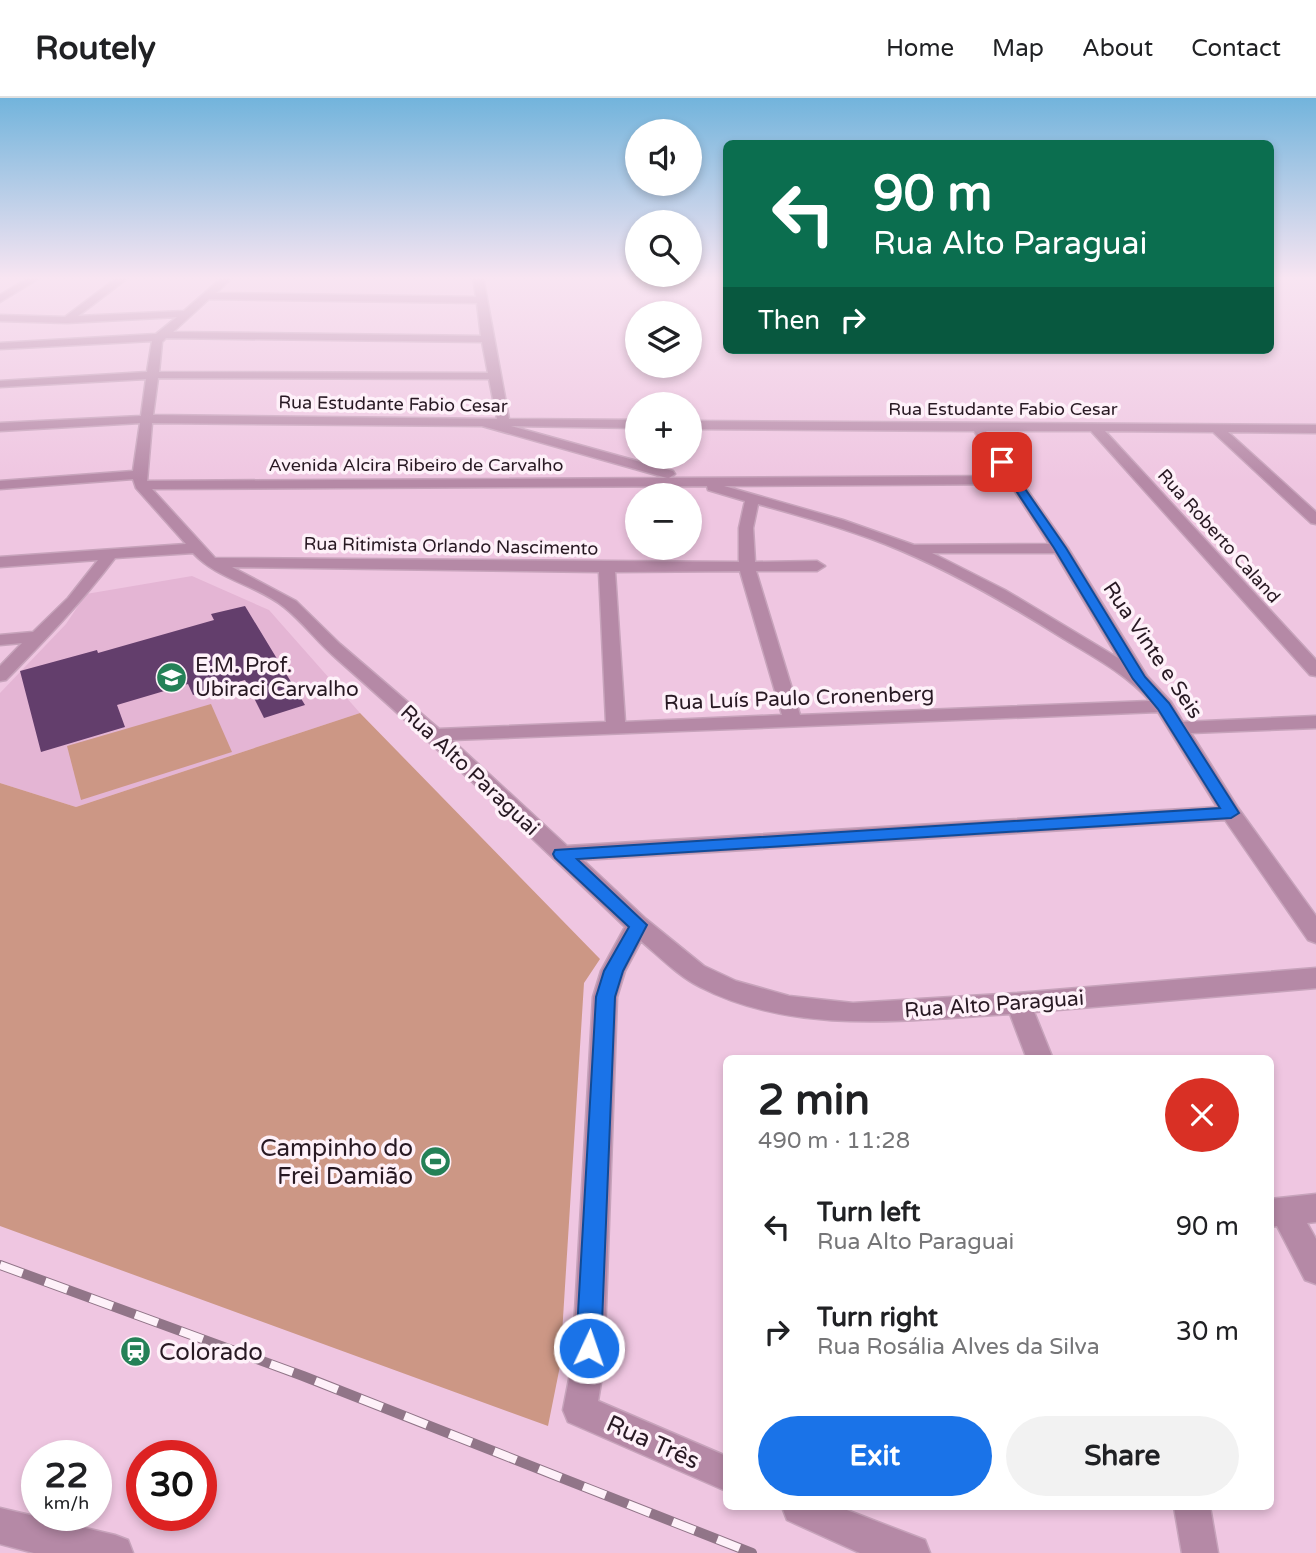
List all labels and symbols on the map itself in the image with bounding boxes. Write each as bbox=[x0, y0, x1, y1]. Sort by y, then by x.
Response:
street label: Rua Estudante Fabio Cesar bbox=[278, 391, 508, 417]
street label: Rua Estudante Fabio Cesar bbox=[888, 398, 1118, 420]
pin bbox=[972, 432, 1032, 492]
street label: Avenida Alcira Ribeiro de Carvalho bbox=[269, 454, 563, 476]
street label: Rua Roberto Caland bbox=[1153, 464, 1285, 608]
street label: Rua Ritimista Orlando Nascimento bbox=[303, 532, 599, 560]
street label: Rua Vinte e Seis bbox=[1098, 577, 1208, 724]
place label: E.M. Prof. Ubiraci Carvalho bbox=[195, 653, 359, 702]
school or university icon: E.M. Prof. Ubiraci Carvalho bbox=[155, 660, 189, 694]
street label: Rua Luís Paulo Cronenberg bbox=[663, 681, 935, 716]
street label: Rua Alto Paraguai bbox=[395, 700, 544, 841]
street label: Rua Alto Paraguai bbox=[903, 986, 1085, 1023]
place label: Campinho do Frei Damião bbox=[260, 1134, 413, 1191]
sports icon: Campinho do Frei Damião bbox=[419, 1145, 453, 1179]
position arrow bbox=[552, 1311, 626, 1385]
station icon: Colorado bbox=[119, 1335, 153, 1369]
place label: Colorado bbox=[159, 1338, 263, 1367]
street label: Rua Três bbox=[602, 1409, 704, 1476]
speed limit sign: 30 bbox=[126, 1440, 217, 1531]

